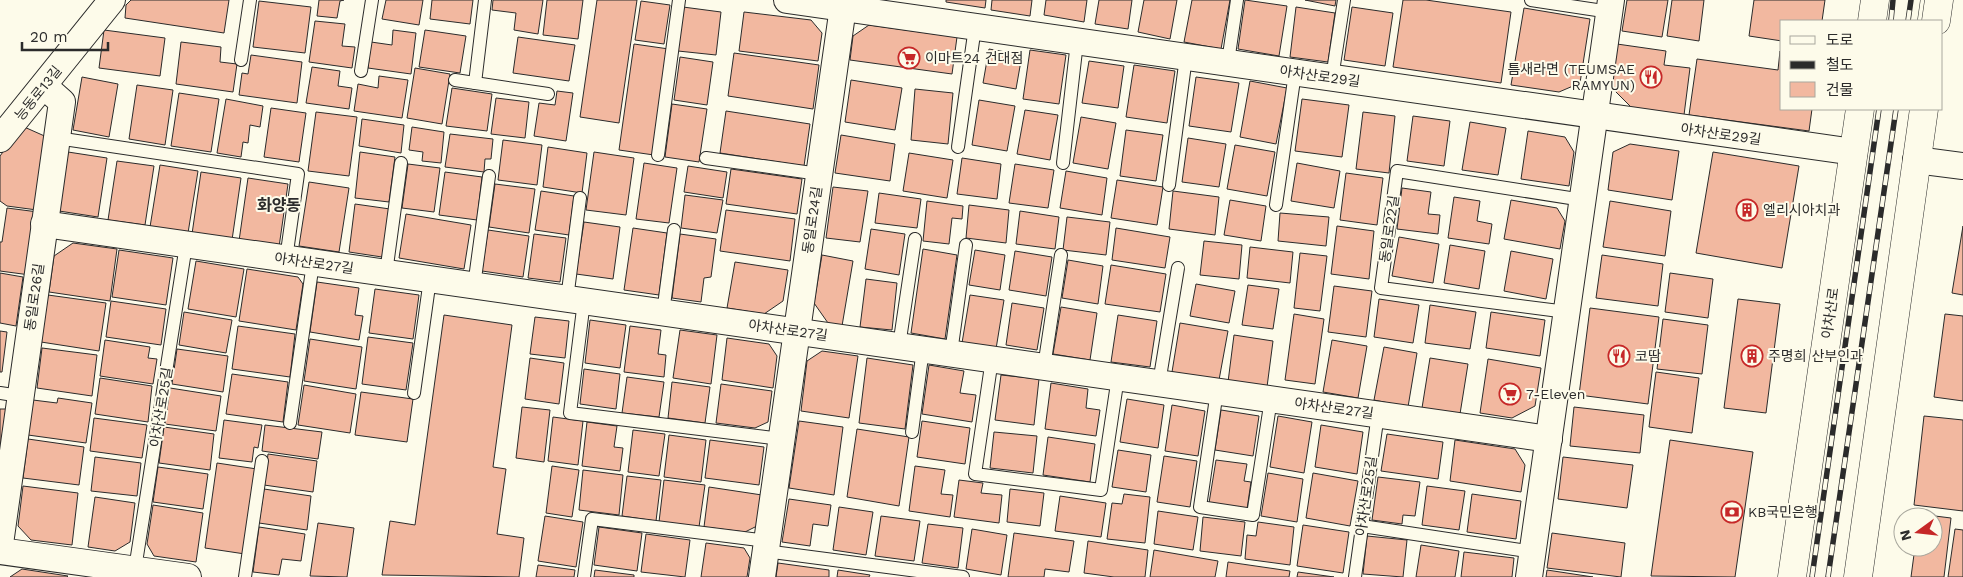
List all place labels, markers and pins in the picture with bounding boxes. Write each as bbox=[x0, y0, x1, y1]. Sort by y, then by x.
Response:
supermarket icon: 이마트24 건대점 bbox=[897, 46, 921, 70]
place label: 이마트24 건대점 bbox=[925, 50, 1023, 66]
place label: 틈새라면 (TEUMSAE RAMYUN) bbox=[1508, 61, 1635, 93]
restaurant icon: 틈새라면 (TEUMSAE RAMYUN) bbox=[1639, 65, 1663, 89]
building icon: 엘리시아치과 bbox=[1735, 198, 1759, 222]
place label: 엘리시아치과 bbox=[1763, 202, 1840, 218]
restaurant icon: 코땀 bbox=[1607, 344, 1631, 368]
building icon: 주명희 산부인과 bbox=[1740, 344, 1764, 368]
place label: 코땀 bbox=[1635, 348, 1661, 364]
place label: 주명희 산부인과 bbox=[1768, 348, 1863, 364]
supermarket icon: 7-Eleven bbox=[1498, 382, 1522, 406]
place label: 7-Eleven bbox=[1526, 386, 1585, 402]
bank icon: KB국민은행 bbox=[1720, 500, 1744, 524]
place label: KB국민은행 bbox=[1748, 504, 1818, 520]

